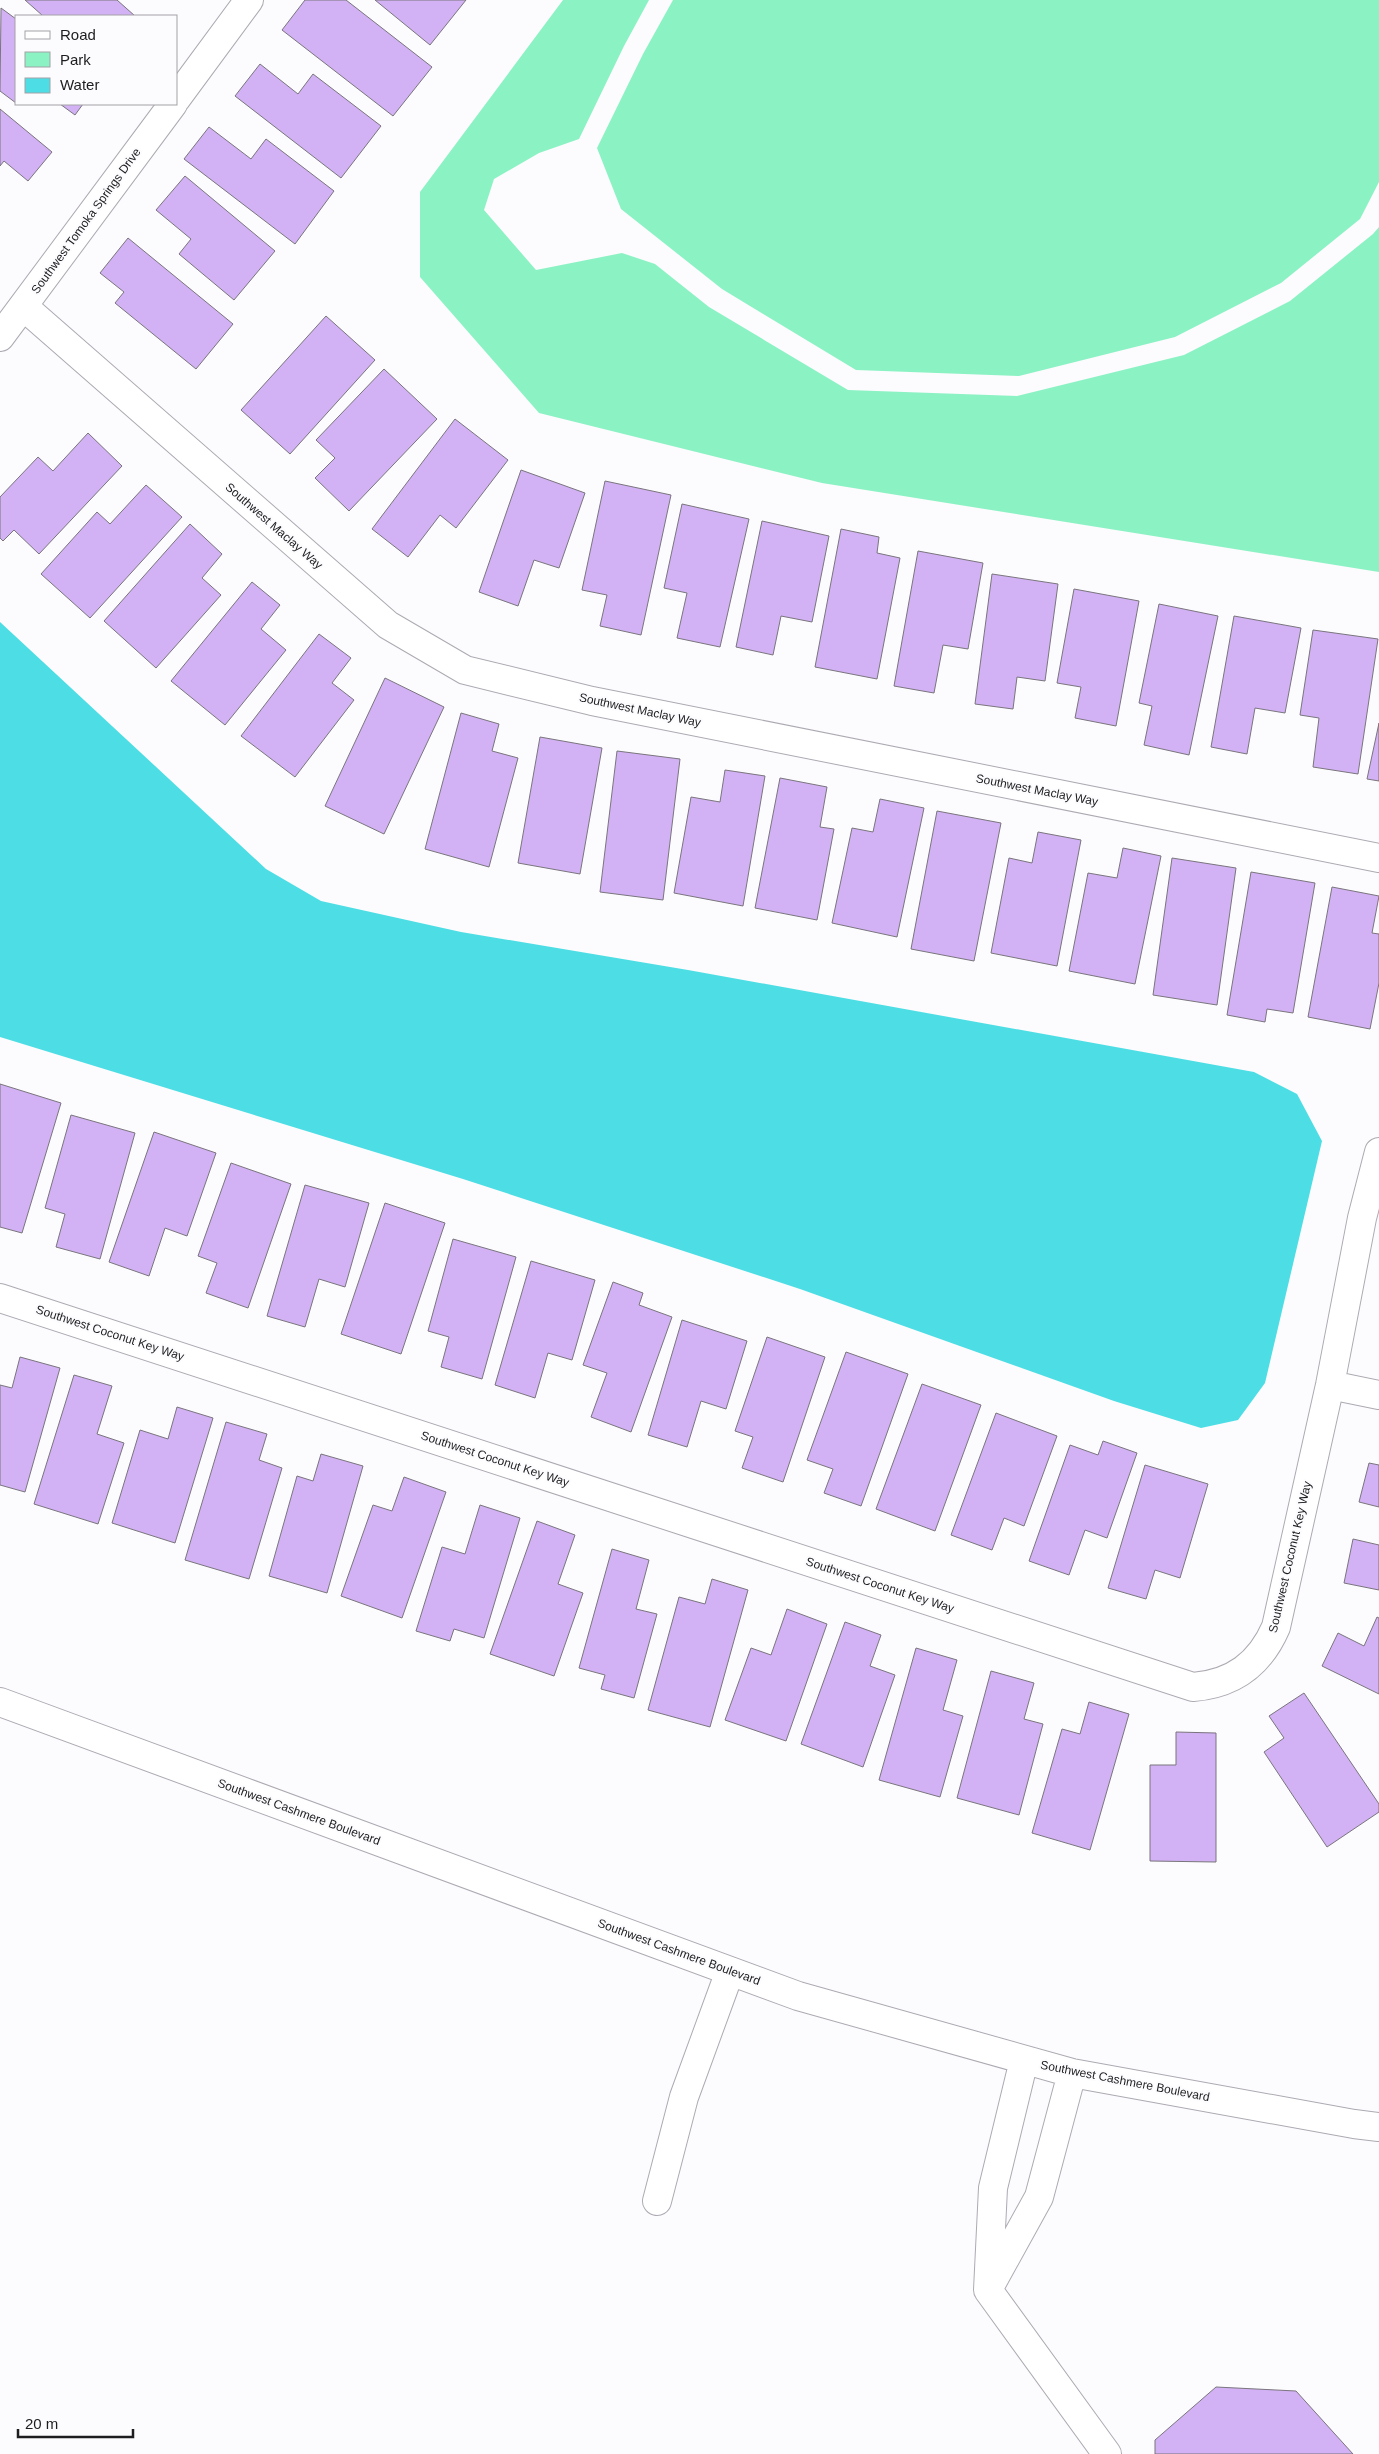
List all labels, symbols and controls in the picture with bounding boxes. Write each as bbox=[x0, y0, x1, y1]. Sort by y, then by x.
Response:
legend bbox=[15, 15, 178, 105]
text: Road bbox=[60, 26, 96, 43]
text: Park bbox=[60, 51, 91, 68]
text: Water bbox=[60, 76, 99, 93]
street label: Southwest Tomoka Springs Drive bbox=[28, 145, 144, 297]
street label: Southwest Maclay Way bbox=[223, 480, 325, 572]
street label: Southwest Maclay Way bbox=[578, 690, 702, 730]
street label: Southwest Maclay Way bbox=[975, 771, 1099, 809]
street label: Southwest Coconut Key Way bbox=[34, 1302, 186, 1364]
street label: Southwest Coconut Key Way bbox=[419, 1428, 571, 1490]
street label: Southwest Coconut Key Way bbox=[1266, 1480, 1314, 1634]
street label: Southwest Coconut Key Way bbox=[804, 1554, 956, 1616]
street label: Southwest Cashmere Boulevard bbox=[216, 1776, 382, 1848]
street label: Southwest Cashmere Boulevard bbox=[596, 1916, 762, 1988]
street label: Southwest Cashmere Boulevard bbox=[1039, 2058, 1211, 2104]
scale bar bbox=[18, 2406, 132, 2438]
text: 20 m bbox=[25, 2415, 58, 2432]

